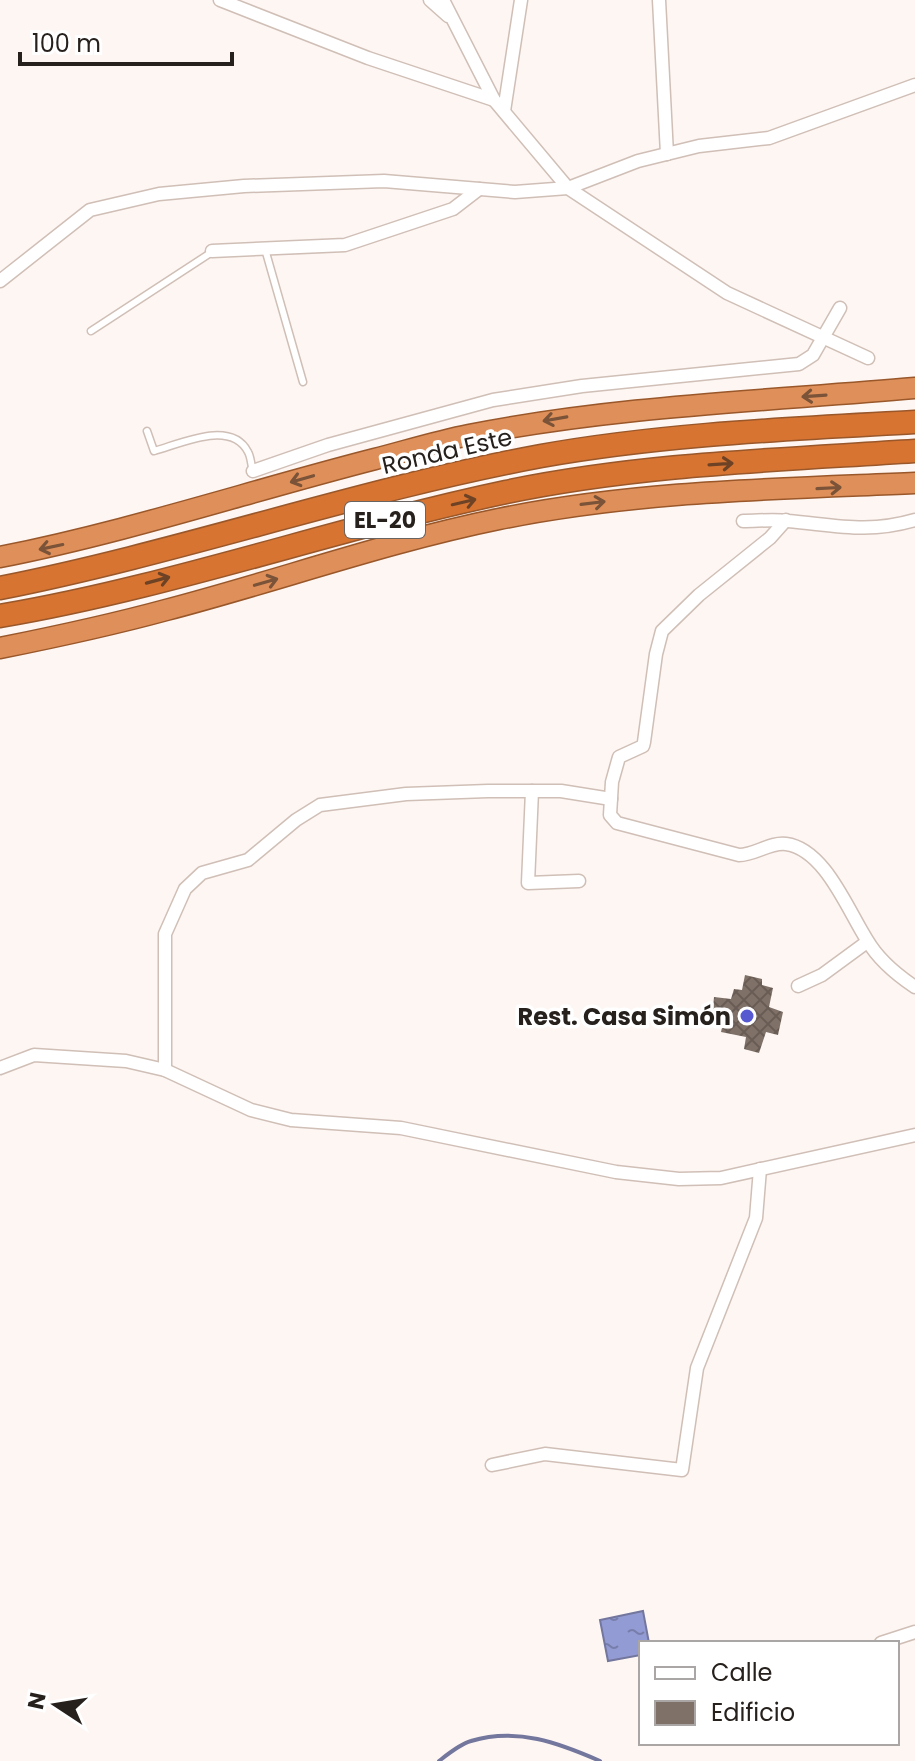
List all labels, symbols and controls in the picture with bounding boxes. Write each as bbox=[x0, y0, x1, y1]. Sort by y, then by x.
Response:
scale bar bbox=[20, 16, 232, 66]
text: 100 m bbox=[32, 27, 101, 60]
one-way arrow bbox=[801, 389, 828, 404]
one-way arrow bbox=[543, 413, 568, 428]
street label: Ronda Este bbox=[379, 420, 515, 482]
one-way arrow bbox=[707, 456, 734, 471]
one-way arrow bbox=[289, 472, 315, 487]
one-way arrow bbox=[815, 480, 842, 495]
one-way arrow bbox=[451, 494, 476, 509]
one-way arrow bbox=[580, 495, 605, 510]
road number: EL-20 bbox=[345, 502, 425, 538]
one-way arrow bbox=[39, 540, 64, 555]
one-way arrow bbox=[145, 572, 170, 587]
one-way arrow bbox=[252, 574, 278, 589]
place label: Rest. Casa Simón bbox=[517, 1000, 731, 1033]
marker: Rest. Casa Simón bbox=[738, 1007, 756, 1025]
legend bbox=[639, 1641, 899, 1745]
text: Calle bbox=[711, 1656, 772, 1689]
north arrow bbox=[16, 1665, 96, 1745]
text: N bbox=[20, 1690, 54, 1712]
text: Edificio bbox=[711, 1696, 795, 1729]

